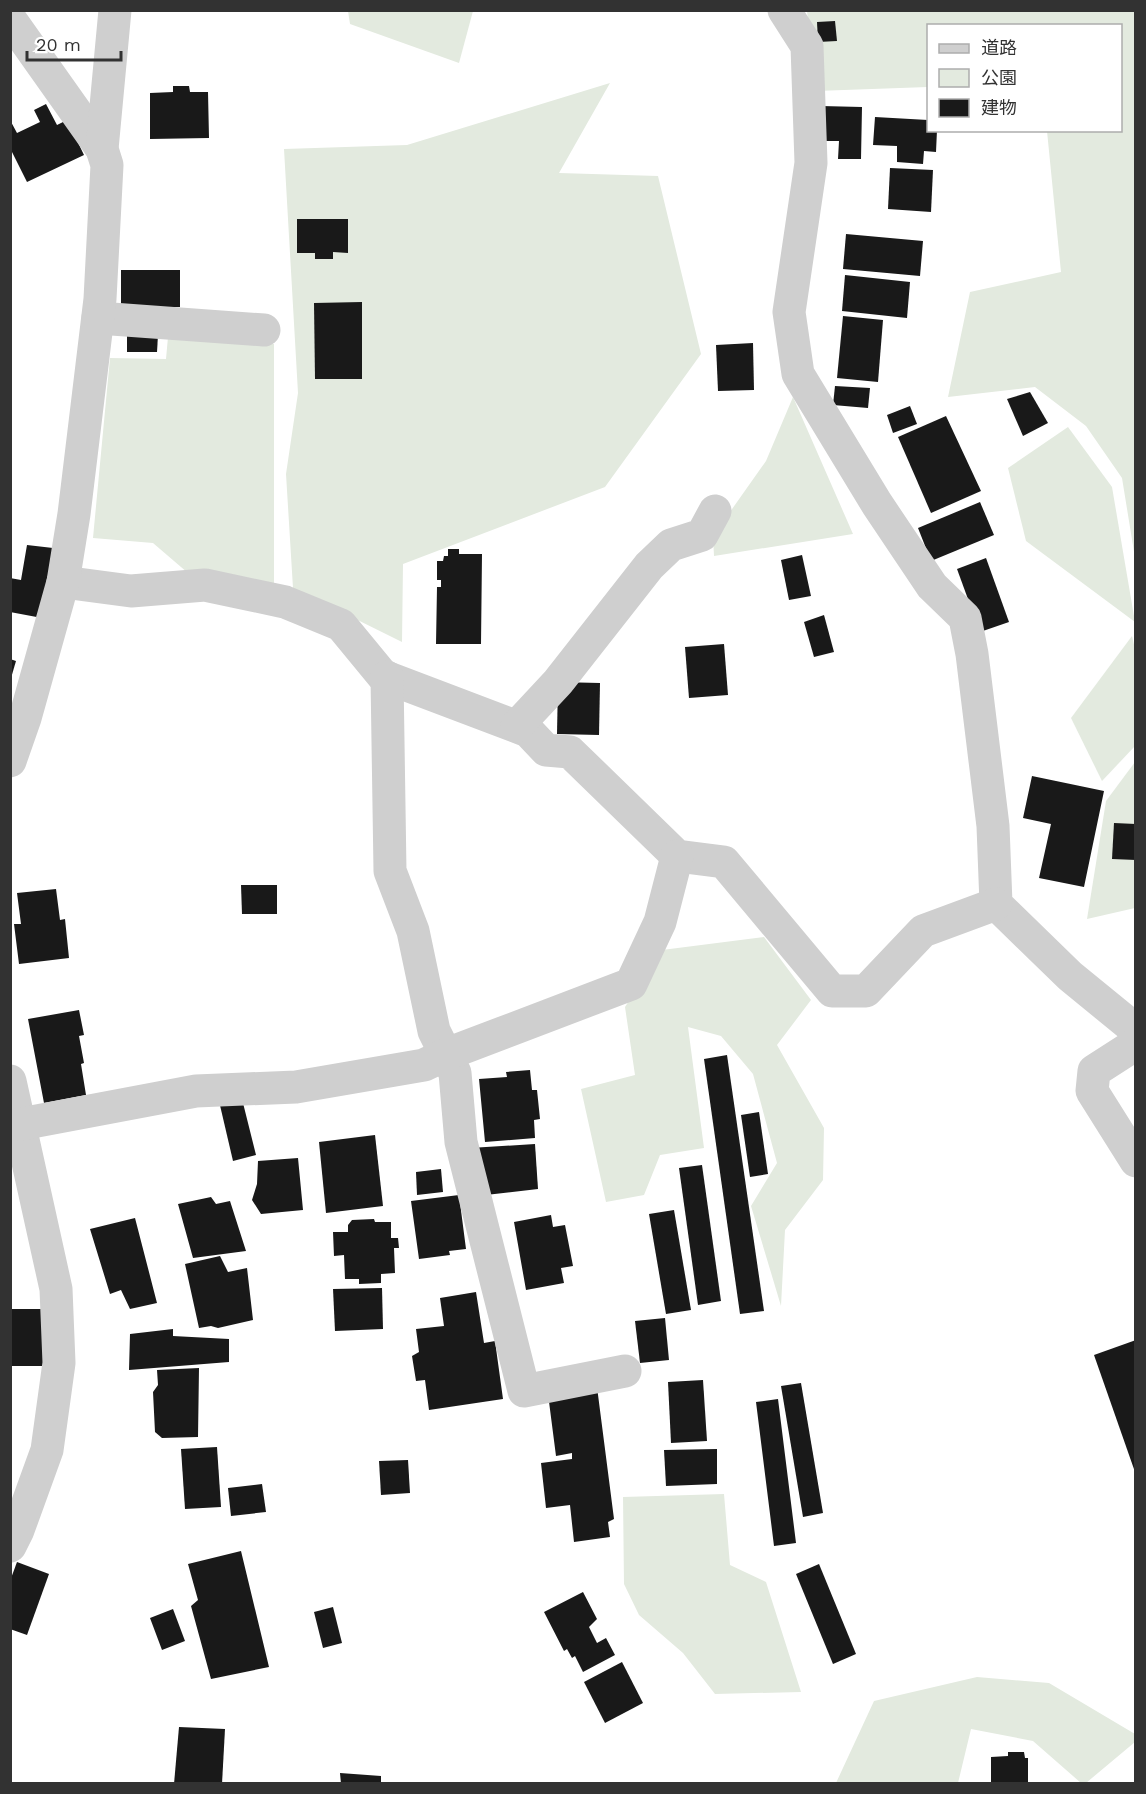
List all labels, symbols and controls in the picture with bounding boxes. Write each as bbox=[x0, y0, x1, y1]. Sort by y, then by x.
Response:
scale bar bbox=[27, 24, 122, 62]
legend bbox=[927, 24, 1122, 132]
text: 20 m bbox=[36, 34, 81, 55]
text: 道路 bbox=[981, 37, 1017, 58]
text: 公園 bbox=[981, 67, 1017, 88]
text: 建物 bbox=[981, 97, 1017, 118]

